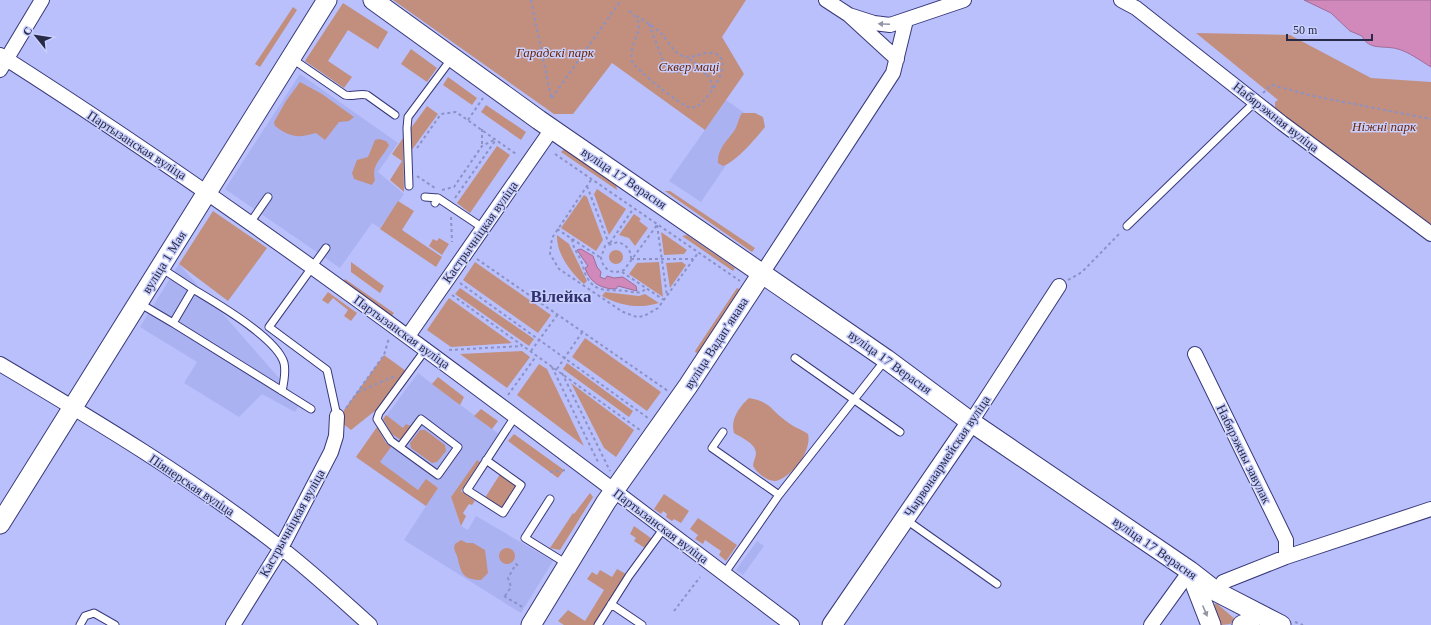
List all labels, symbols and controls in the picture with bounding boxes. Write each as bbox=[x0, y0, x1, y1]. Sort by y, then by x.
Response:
north arrow bbox=[16, 16, 56, 56]
scale bar bbox=[1287, 16, 1372, 42]
one-way arrow bbox=[877, 21, 890, 27]
text: 50 m bbox=[1293, 23, 1318, 37]
text: С bbox=[20, 25, 35, 37]
park label: Гарадскі парк bbox=[515, 45, 595, 60]
park label: Сквер маці bbox=[659, 59, 720, 74]
street label: Набярэжная вуліца bbox=[1230, 79, 1322, 155]
street label: Партызанская вуліца bbox=[85, 107, 190, 183]
park label: Ніжні парк bbox=[1351, 119, 1417, 134]
street label: вуліца 17 Верасня bbox=[579, 144, 669, 212]
street label: Кастрычніцкая вуліца bbox=[439, 178, 521, 286]
street label: вуліца 1 Мая bbox=[139, 228, 189, 296]
district label: Вілейка bbox=[531, 287, 592, 306]
street label: Партызанская вуліца bbox=[351, 292, 453, 372]
street label: вуліца Вадапʼянава bbox=[681, 294, 751, 392]
street label: вуліца 17 Верасня bbox=[845, 327, 935, 397]
street label: Чырвонаармейская вуліца bbox=[901, 392, 993, 520]
street label: Набярэжны завулак bbox=[1214, 402, 1275, 507]
street label: Піянерская вуліца bbox=[147, 451, 238, 519]
street label: Кастрычніцкая вуліца bbox=[256, 466, 328, 579]
street label: Партызанская вуліца bbox=[611, 485, 712, 567]
street label: вуліца 17 Верасня bbox=[1110, 513, 1200, 583]
one-way arrow bbox=[1203, 606, 1209, 618]

